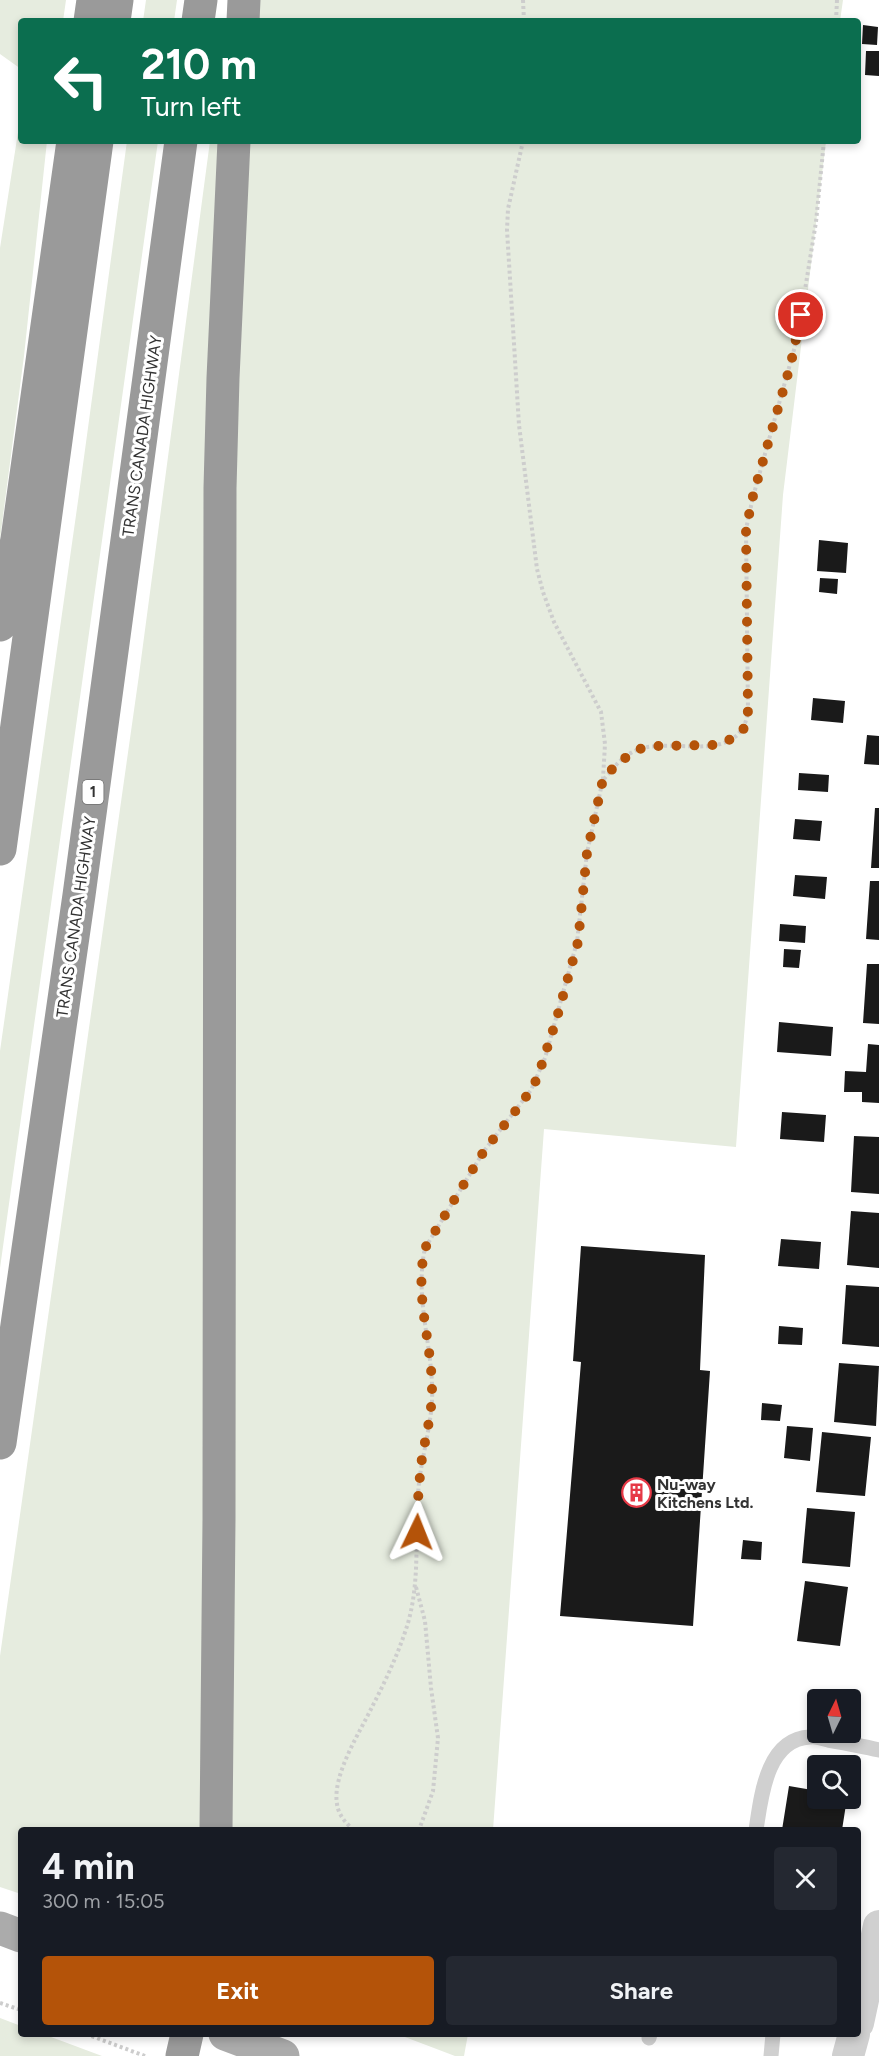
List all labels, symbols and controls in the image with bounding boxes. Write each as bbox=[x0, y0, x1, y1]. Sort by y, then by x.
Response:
text: 210 m bbox=[141, 39, 257, 90]
icon: left bbox=[42, 42, 120, 120]
text: Turn left bbox=[141, 90, 241, 123]
pin bbox=[775, 289, 826, 340]
icon: arrive bbox=[784, 298, 817, 331]
street label: TRANS CANADA HIGHWAY bbox=[118, 334, 166, 538]
road number: 1 bbox=[82, 780, 104, 804]
street label: TRANS CANADA HIGHWAY bbox=[52, 815, 100, 1019]
place label: Nu-way Kitchens Ltd. bbox=[657, 1475, 754, 1512]
building icon: Nu-way Kitchens Ltd. bbox=[620, 1477, 652, 1509]
position arrow bbox=[385, 1500, 449, 1564]
north arrow bbox=[807, 1689, 861, 1743]
map controls bbox=[807, 1689, 861, 1809]
button: search bbox=[807, 1755, 861, 1809]
text: 4 min bbox=[42, 1845, 135, 1888]
button: close bbox=[774, 1847, 837, 1910]
text: 300 m · 15:05 bbox=[42, 1889, 165, 1913]
button: Exit bbox=[42, 1956, 434, 2025]
button: Share bbox=[446, 1956, 837, 2025]

